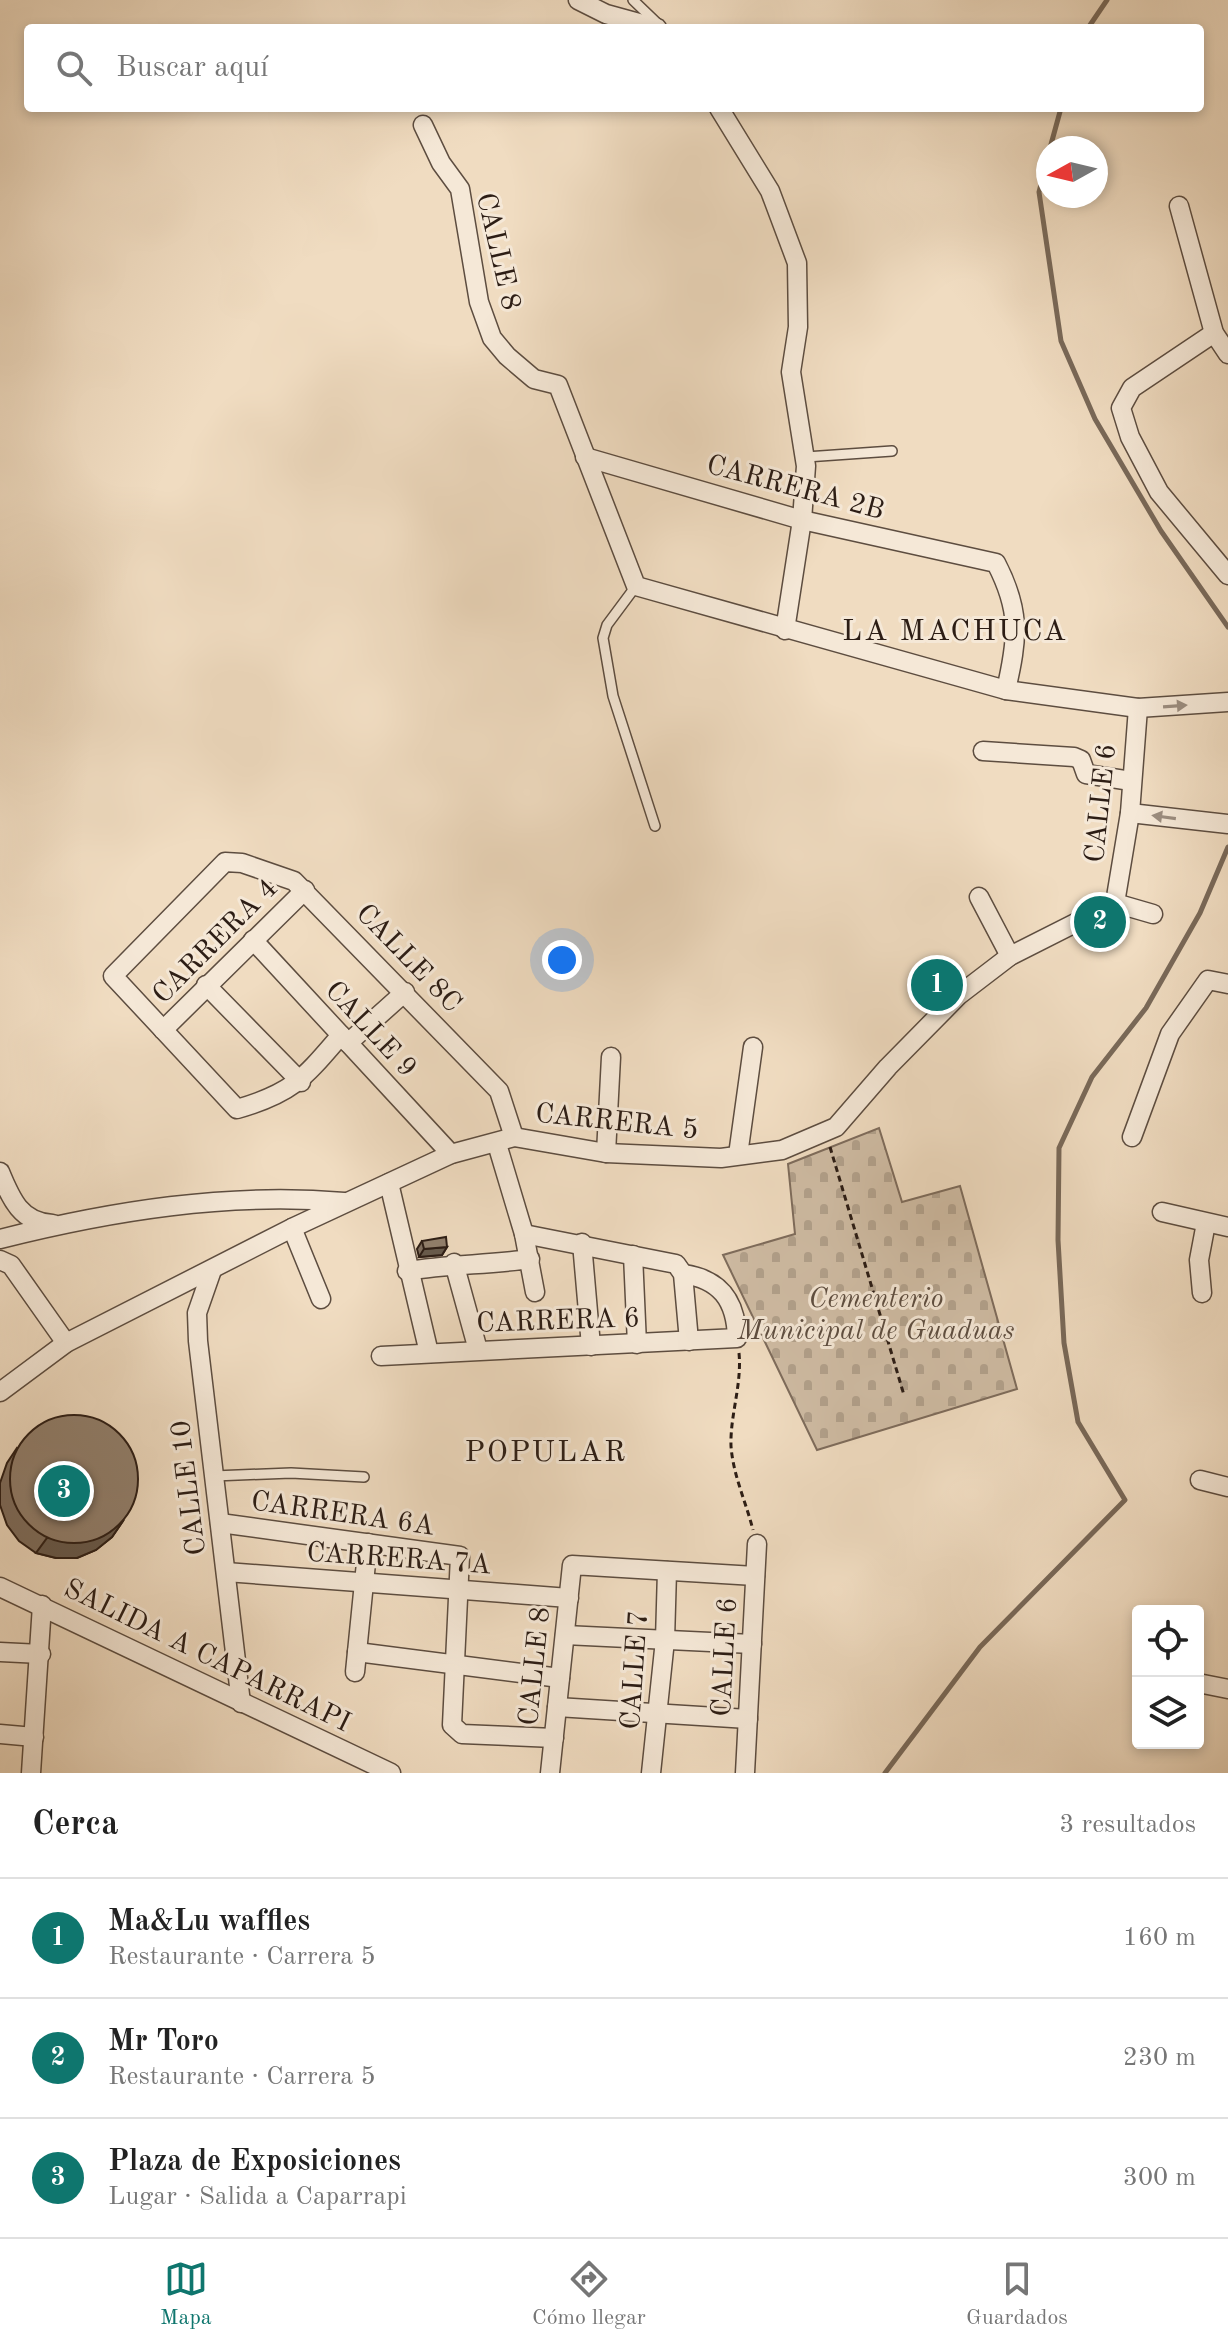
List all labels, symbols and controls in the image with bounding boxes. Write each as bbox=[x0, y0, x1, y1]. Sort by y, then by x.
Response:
search box bbox=[24, 24, 1204, 112]
icon: search bbox=[52, 46, 96, 90]
text: Buscar aquí bbox=[116, 53, 268, 83]
north arrow bbox=[1036, 136, 1108, 208]
street label: CALLE 8 bbox=[470, 190, 524, 313]
street label: CARRERA 2B bbox=[703, 452, 887, 526]
district label: LA MACHUCA bbox=[842, 617, 1068, 647]
one-way arrow bbox=[1163, 699, 1188, 712]
street label: CALLE 6 bbox=[1082, 742, 1122, 864]
one-way arrow bbox=[1151, 810, 1176, 823]
street label: CARRERA 4 bbox=[148, 874, 284, 1010]
pin: 2 bbox=[1074, 892, 1126, 952]
street label: CALLE 8C bbox=[350, 900, 466, 1019]
your location bbox=[542, 940, 582, 980]
pin: 1 bbox=[911, 955, 963, 1015]
street label: CALLE 9 bbox=[319, 977, 421, 1083]
street label: CARRERA 5 bbox=[534, 1101, 700, 1145]
park label: Cementerio Municipal de Guaduas bbox=[736, 1286, 1015, 1346]
street label: CARRERA 6 bbox=[476, 1305, 640, 1339]
street label: CALLE 10 bbox=[168, 1419, 212, 1557]
district label: POPULAR bbox=[464, 1438, 628, 1468]
pin: 3 bbox=[38, 1461, 90, 1521]
street label: CARRERA 6A bbox=[249, 1488, 436, 1542]
street label: CARRERA 7A bbox=[306, 1540, 492, 1580]
street label: SALIDA A CAPARRAPI bbox=[59, 1575, 354, 1738]
street label: CALLE 6 bbox=[709, 1597, 743, 1718]
street label: CALLE 8 bbox=[516, 1605, 556, 1727]
map controls bbox=[1132, 1605, 1204, 1749]
button: locate bbox=[1132, 1605, 1204, 1677]
street label: CALLE 7 bbox=[618, 1610, 654, 1731]
button: layers bbox=[1132, 1677, 1204, 1749]
text: Cerca bbox=[32, 1808, 118, 1842]
text: 3 resultados bbox=[1059, 1812, 1196, 1838]
text: Ma&Lu waffles bbox=[108, 1907, 310, 1937]
text: 1 bbox=[50, 1925, 66, 1951]
text: 160 m bbox=[1123, 1925, 1196, 1951]
text: Restaurante · Carrera 5 bbox=[108, 1944, 376, 1970]
text: Mr Toro bbox=[108, 2027, 219, 2057]
text: 2 bbox=[50, 2045, 66, 2071]
text: 230 m bbox=[1123, 2045, 1196, 2071]
text: Restaurante · Carrera 5 bbox=[108, 2064, 376, 2090]
text: Plaza de Exposiciones bbox=[108, 2147, 401, 2177]
text: 3 bbox=[50, 2165, 66, 2191]
text: 300 m bbox=[1123, 2165, 1196, 2191]
text: Lugar · Salida a Caparrapi bbox=[108, 2184, 407, 2210]
tab: Mapa bbox=[160, 2257, 212, 2332]
tab: Cómo llegar bbox=[532, 2257, 646, 2332]
tab: Guardados bbox=[966, 2257, 1068, 2332]

